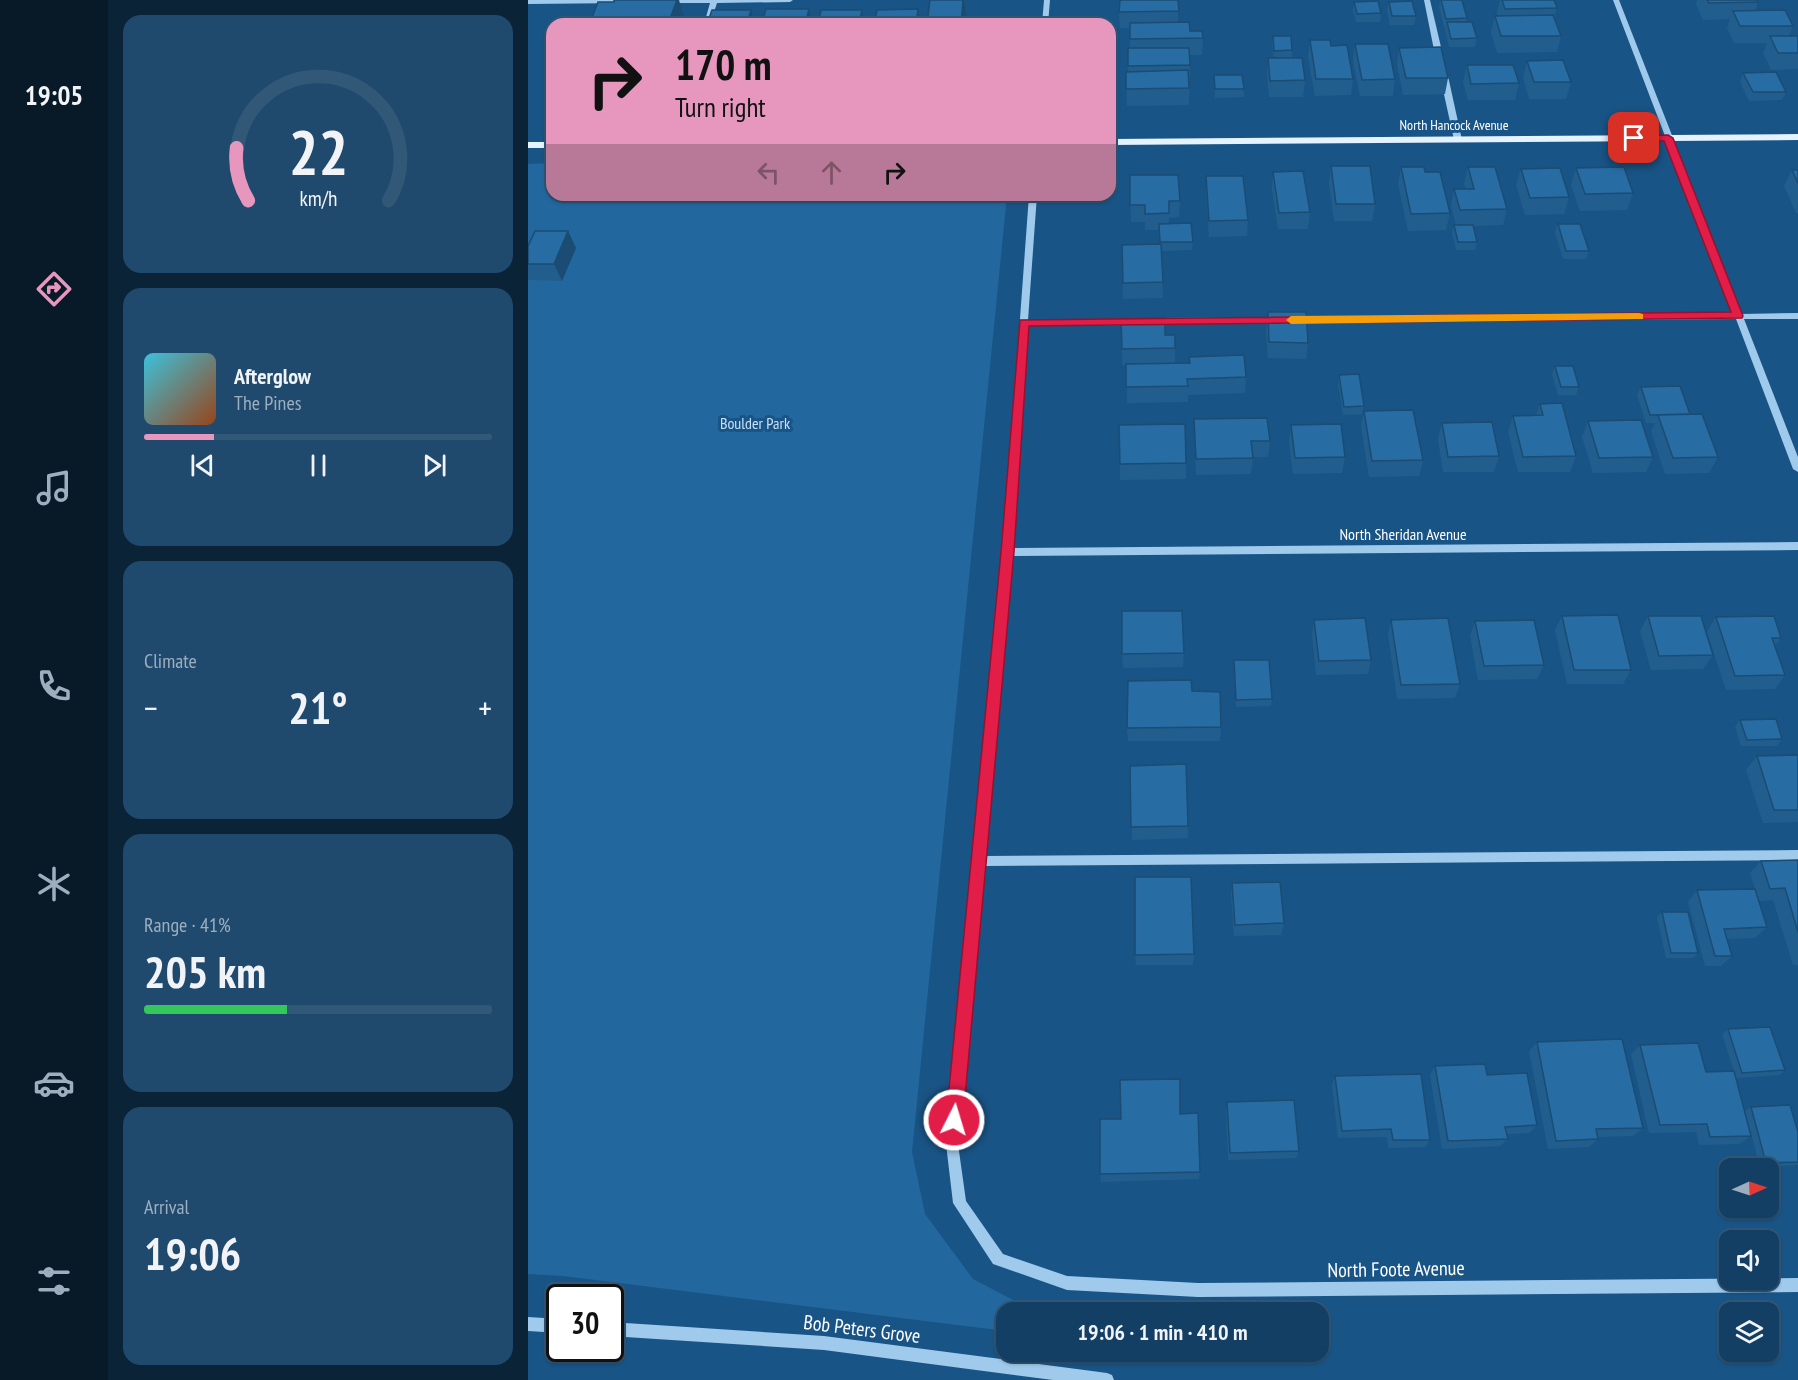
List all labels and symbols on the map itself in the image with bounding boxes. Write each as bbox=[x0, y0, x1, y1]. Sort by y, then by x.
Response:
pin bbox=[1608, 112, 1659, 163]
street label: North Hancock Avenue bbox=[1400, 116, 1509, 134]
park label: Boulder Park bbox=[720, 413, 791, 433]
street label: North Sheridan Avenue bbox=[1339, 524, 1467, 544]
position arrow bbox=[922, 1088, 986, 1152]
north arrow bbox=[1719, 1158, 1779, 1218]
street label: North Foote Avenue bbox=[1327, 1255, 1465, 1283]
speed limit sign: 30 bbox=[546, 1284, 624, 1362]
street label: Bob Peters Grove bbox=[802, 1309, 922, 1349]

